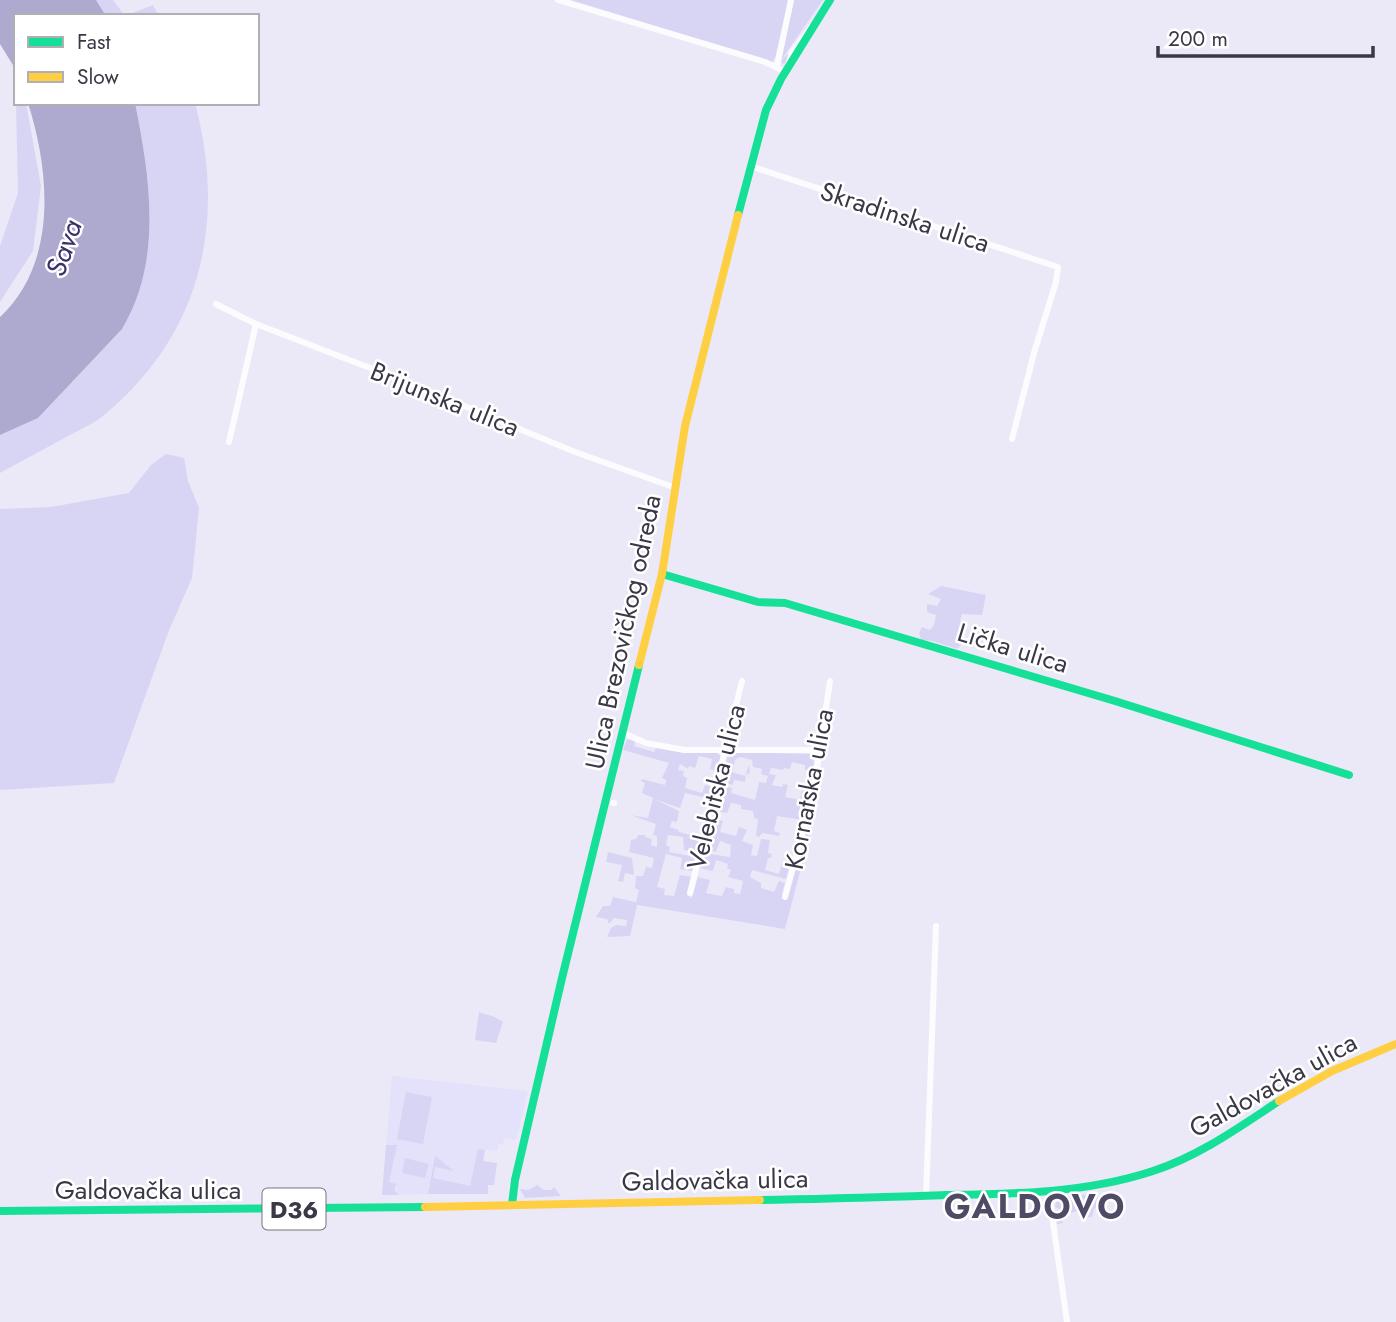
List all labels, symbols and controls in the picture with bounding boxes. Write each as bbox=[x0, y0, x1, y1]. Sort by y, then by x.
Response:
legend bbox=[14, 14, 259, 105]
scale bar bbox=[1158, 14, 1373, 58]
text: 200 m bbox=[1168, 24, 1228, 54]
text: Fast bbox=[77, 27, 110, 57]
text: Slow bbox=[77, 62, 119, 92]
street label: Skradinska ulica bbox=[815, 172, 995, 262]
water label: Sava bbox=[35, 214, 93, 282]
street label: Brijunska ulica bbox=[365, 352, 525, 446]
street label: Ulica Brezovičkog odreda bbox=[575, 491, 671, 773]
street label: Lička ulica bbox=[953, 613, 1073, 683]
street label: Velebitska ulica bbox=[677, 700, 755, 874]
street label: Kornatska ulica bbox=[775, 705, 843, 873]
street label: Galdovačka ulica bbox=[1182, 1023, 1364, 1147]
street label: Galdovačka ulica bbox=[621, 1159, 809, 1201]
street label: Galdovačka ulica bbox=[55, 1171, 241, 1209]
district label: GALDOVO bbox=[944, 1183, 1126, 1230]
road number: D36 bbox=[262, 1189, 326, 1230]

